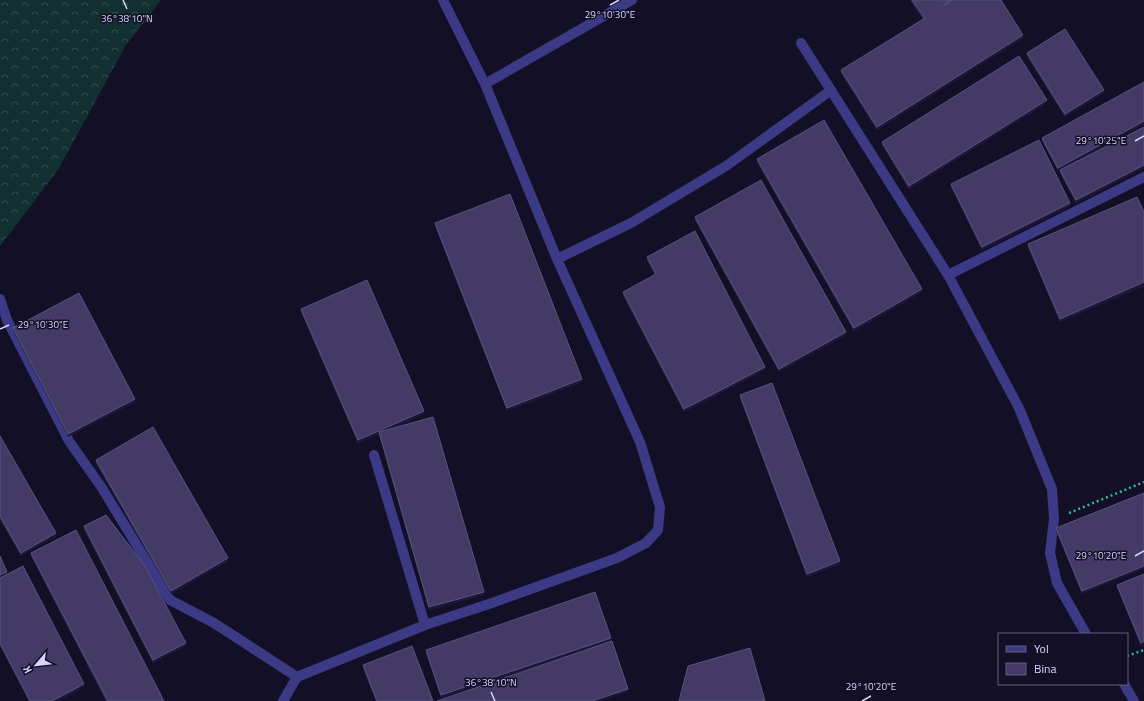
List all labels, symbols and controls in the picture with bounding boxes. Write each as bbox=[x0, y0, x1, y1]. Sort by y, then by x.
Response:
text: 29°10'30"E bbox=[585, 7, 636, 22]
text: 36°38'10"N bbox=[101, 11, 153, 26]
text: 29°10'25"E bbox=[1076, 133, 1127, 148]
text: 29°10'30"E bbox=[18, 317, 69, 332]
text: 29°10'20"E bbox=[1076, 548, 1127, 563]
legend bbox=[998, 633, 1128, 685]
text: Yol bbox=[1034, 639, 1049, 658]
north arrow bbox=[16, 645, 56, 685]
text: Bina bbox=[1034, 659, 1056, 678]
text: K bbox=[18, 663, 36, 676]
text: 36°38'10"N bbox=[465, 675, 517, 690]
text: 29°10'20"E bbox=[846, 679, 897, 694]

